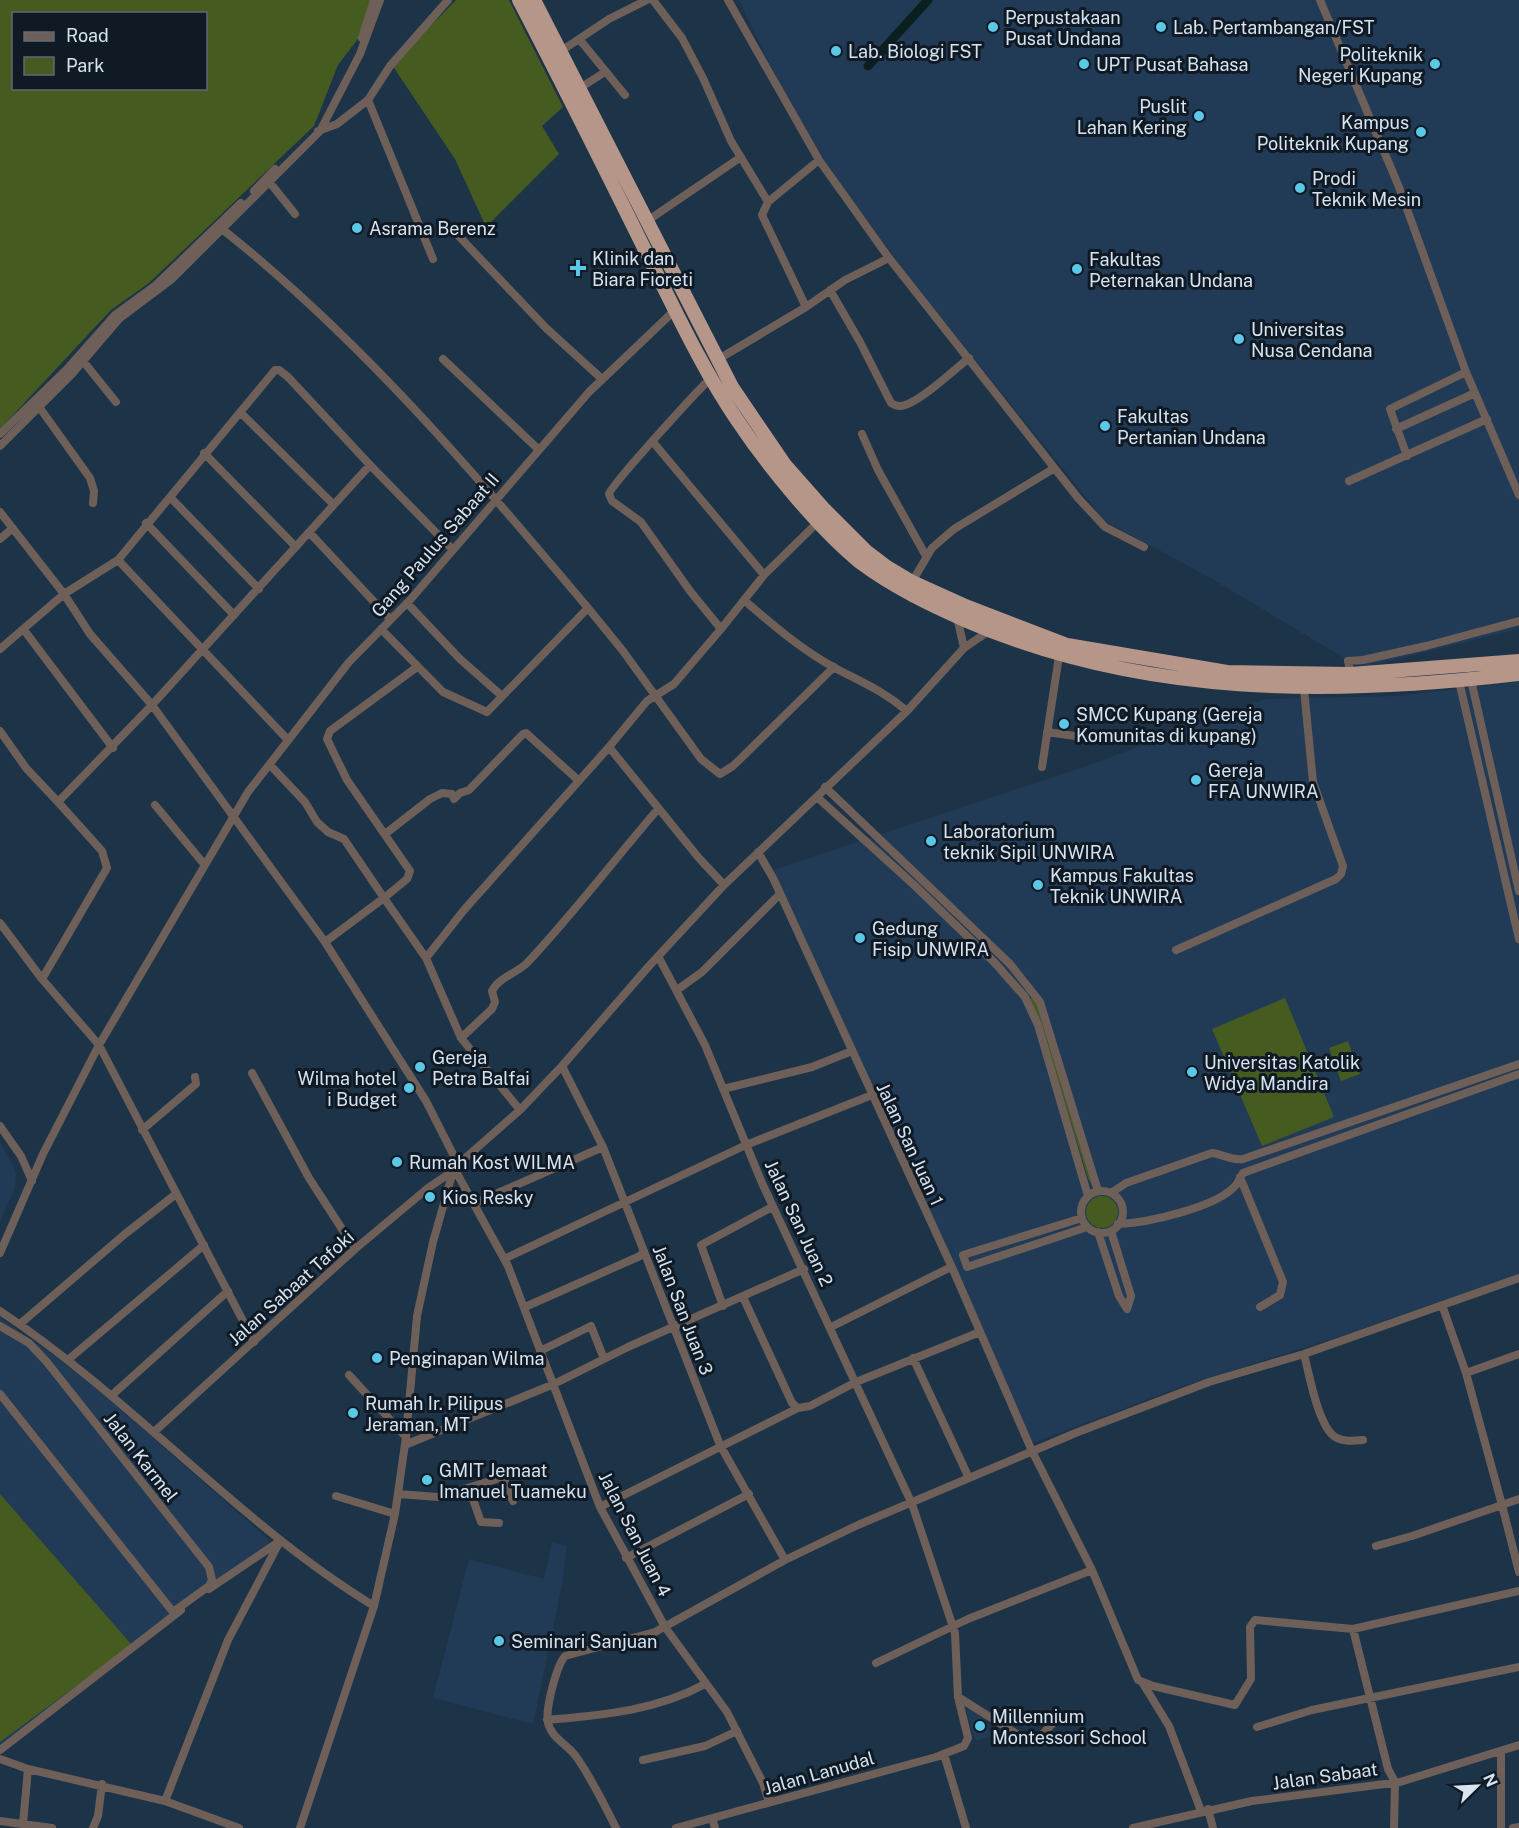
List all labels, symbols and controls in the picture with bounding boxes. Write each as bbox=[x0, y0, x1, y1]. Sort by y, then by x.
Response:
place label: Perpustakaan Pusat Undana bbox=[1005, 7, 1121, 49]
legend bbox=[12, 12, 207, 90]
place label: Lab. Pertambangan/FST bbox=[1173, 17, 1375, 38]
marker: Perpustakaan Pusat Undana bbox=[986, 20, 1000, 34]
marker: Lab. Pertambangan/FST bbox=[1154, 20, 1168, 34]
text: Road bbox=[66, 25, 109, 46]
place label: Lab. Biologi FST bbox=[848, 41, 982, 62]
marker: Lab. Biologi FST bbox=[829, 44, 843, 58]
place label: Politeknik Negeri Kupang bbox=[1298, 44, 1423, 86]
place label: UPT Pusat Bahasa bbox=[1096, 54, 1248, 75]
text: Park bbox=[66, 55, 104, 76]
marker: UPT Pusat Bahasa bbox=[1077, 57, 1091, 71]
marker: Politeknik Negeri Kupang bbox=[1428, 57, 1442, 71]
place label: Puslit Lahan Kering bbox=[1077, 96, 1187, 138]
marker: Puslit Lahan Kering bbox=[1192, 109, 1206, 123]
place label: Kampus Politeknik Kupang bbox=[1257, 112, 1409, 154]
marker: Kampus Politeknik Kupang bbox=[1414, 125, 1428, 139]
place label: Prodi Teknik Mesin bbox=[1312, 168, 1421, 210]
marker: Prodi Teknik Mesin bbox=[1293, 181, 1307, 195]
place label: Asrama Berenz bbox=[369, 218, 496, 239]
marker: Asrama Berenz bbox=[350, 221, 364, 235]
place label: Klinik dan Biara Fioreti bbox=[592, 248, 693, 290]
place label: Fakultas Peternakan Undana bbox=[1089, 249, 1253, 291]
marker: Klinik dan Biara Fioreti bbox=[569, 259, 587, 277]
marker: Fakultas Peternakan Undana bbox=[1070, 262, 1084, 276]
place label: Universitas Nusa Cendana bbox=[1251, 319, 1372, 361]
marker: Universitas Nusa Cendana bbox=[1232, 332, 1246, 346]
place label: Fakultas Pertanian Undana bbox=[1117, 406, 1266, 448]
marker: Fakultas Pertanian Undana bbox=[1098, 419, 1112, 433]
street label: Gang Paulus Sabaat II bbox=[367, 469, 503, 621]
place label: SMCC Kupang (Gereja Komunitas di kupang) bbox=[1076, 704, 1263, 746]
marker: SMCC Kupang (Gereja Komunitas di kupang) bbox=[1057, 717, 1071, 731]
place label: Gereja FFA UNWIRA bbox=[1208, 760, 1319, 802]
marker: Gereja FFA UNWIRA bbox=[1189, 773, 1203, 787]
place label: Laboratorium teknik Sipil UNWIRA bbox=[943, 821, 1115, 863]
marker: Laboratorium teknik Sipil UNWIRA bbox=[924, 834, 938, 848]
place label: Kampus Fakultas Teknik UNWIRA bbox=[1050, 865, 1194, 907]
marker: Kampus Fakultas Teknik UNWIRA bbox=[1031, 878, 1045, 892]
place label: Gedung Fisip UNWIRA bbox=[872, 918, 989, 960]
marker: Gedung Fisip UNWIRA bbox=[853, 931, 867, 945]
place label: Gereja Petra Balfai bbox=[432, 1047, 530, 1089]
place label: Universitas Katolik Widya Mandira bbox=[1204, 1052, 1360, 1094]
marker: Gereja Petra Balfai bbox=[413, 1060, 427, 1074]
marker: Universitas Katolik Widya Mandira bbox=[1185, 1065, 1199, 1079]
place label: Wilma hotel i Budget bbox=[297, 1068, 397, 1110]
street label: Jalan San Juan 1 bbox=[872, 1079, 948, 1209]
marker: Wilma hotel i Budget bbox=[402, 1081, 416, 1095]
place label: Rumah Kost WILMA bbox=[409, 1152, 575, 1173]
marker: Rumah Kost WILMA bbox=[390, 1155, 404, 1169]
street label: Jalan San Juan 2 bbox=[761, 1157, 837, 1289]
place label: Kios Resky bbox=[442, 1187, 534, 1208]
marker: Kios Resky bbox=[423, 1190, 437, 1204]
street label: Jalan Sabaat Tafoki bbox=[224, 1226, 358, 1350]
street label: Jalan San Juan 3 bbox=[649, 1242, 717, 1378]
place label: Penginapan Wilma bbox=[389, 1348, 544, 1369]
marker: Penginapan Wilma bbox=[370, 1351, 384, 1365]
place label: Rumah Ir. Pilipus Jeraman, MT bbox=[365, 1393, 503, 1435]
marker: Rumah Ir. Pilipus Jeraman, MT bbox=[346, 1406, 360, 1420]
street label: Jalan Karmel bbox=[100, 1408, 182, 1506]
place label: GMIT Jemaat Imanuel Tuameku bbox=[439, 1460, 587, 1502]
street label: Jalan San Juan 4 bbox=[594, 1468, 676, 1600]
marker: GMIT Jemaat Imanuel Tuameku bbox=[420, 1473, 434, 1487]
place label: Seminari Sanjuan bbox=[511, 1631, 657, 1652]
marker: Seminari Sanjuan bbox=[492, 1634, 506, 1648]
place label: Millennium Montessori School bbox=[992, 1706, 1147, 1748]
marker: Millennium Montessori School bbox=[973, 1719, 987, 1733]
street label: Jalan Lanudal bbox=[761, 1747, 877, 1799]
north arrow bbox=[1447, 1756, 1507, 1816]
street label: Jalan Sabaat bbox=[1271, 1758, 1379, 1794]
text: N bbox=[1479, 1771, 1501, 1790]

